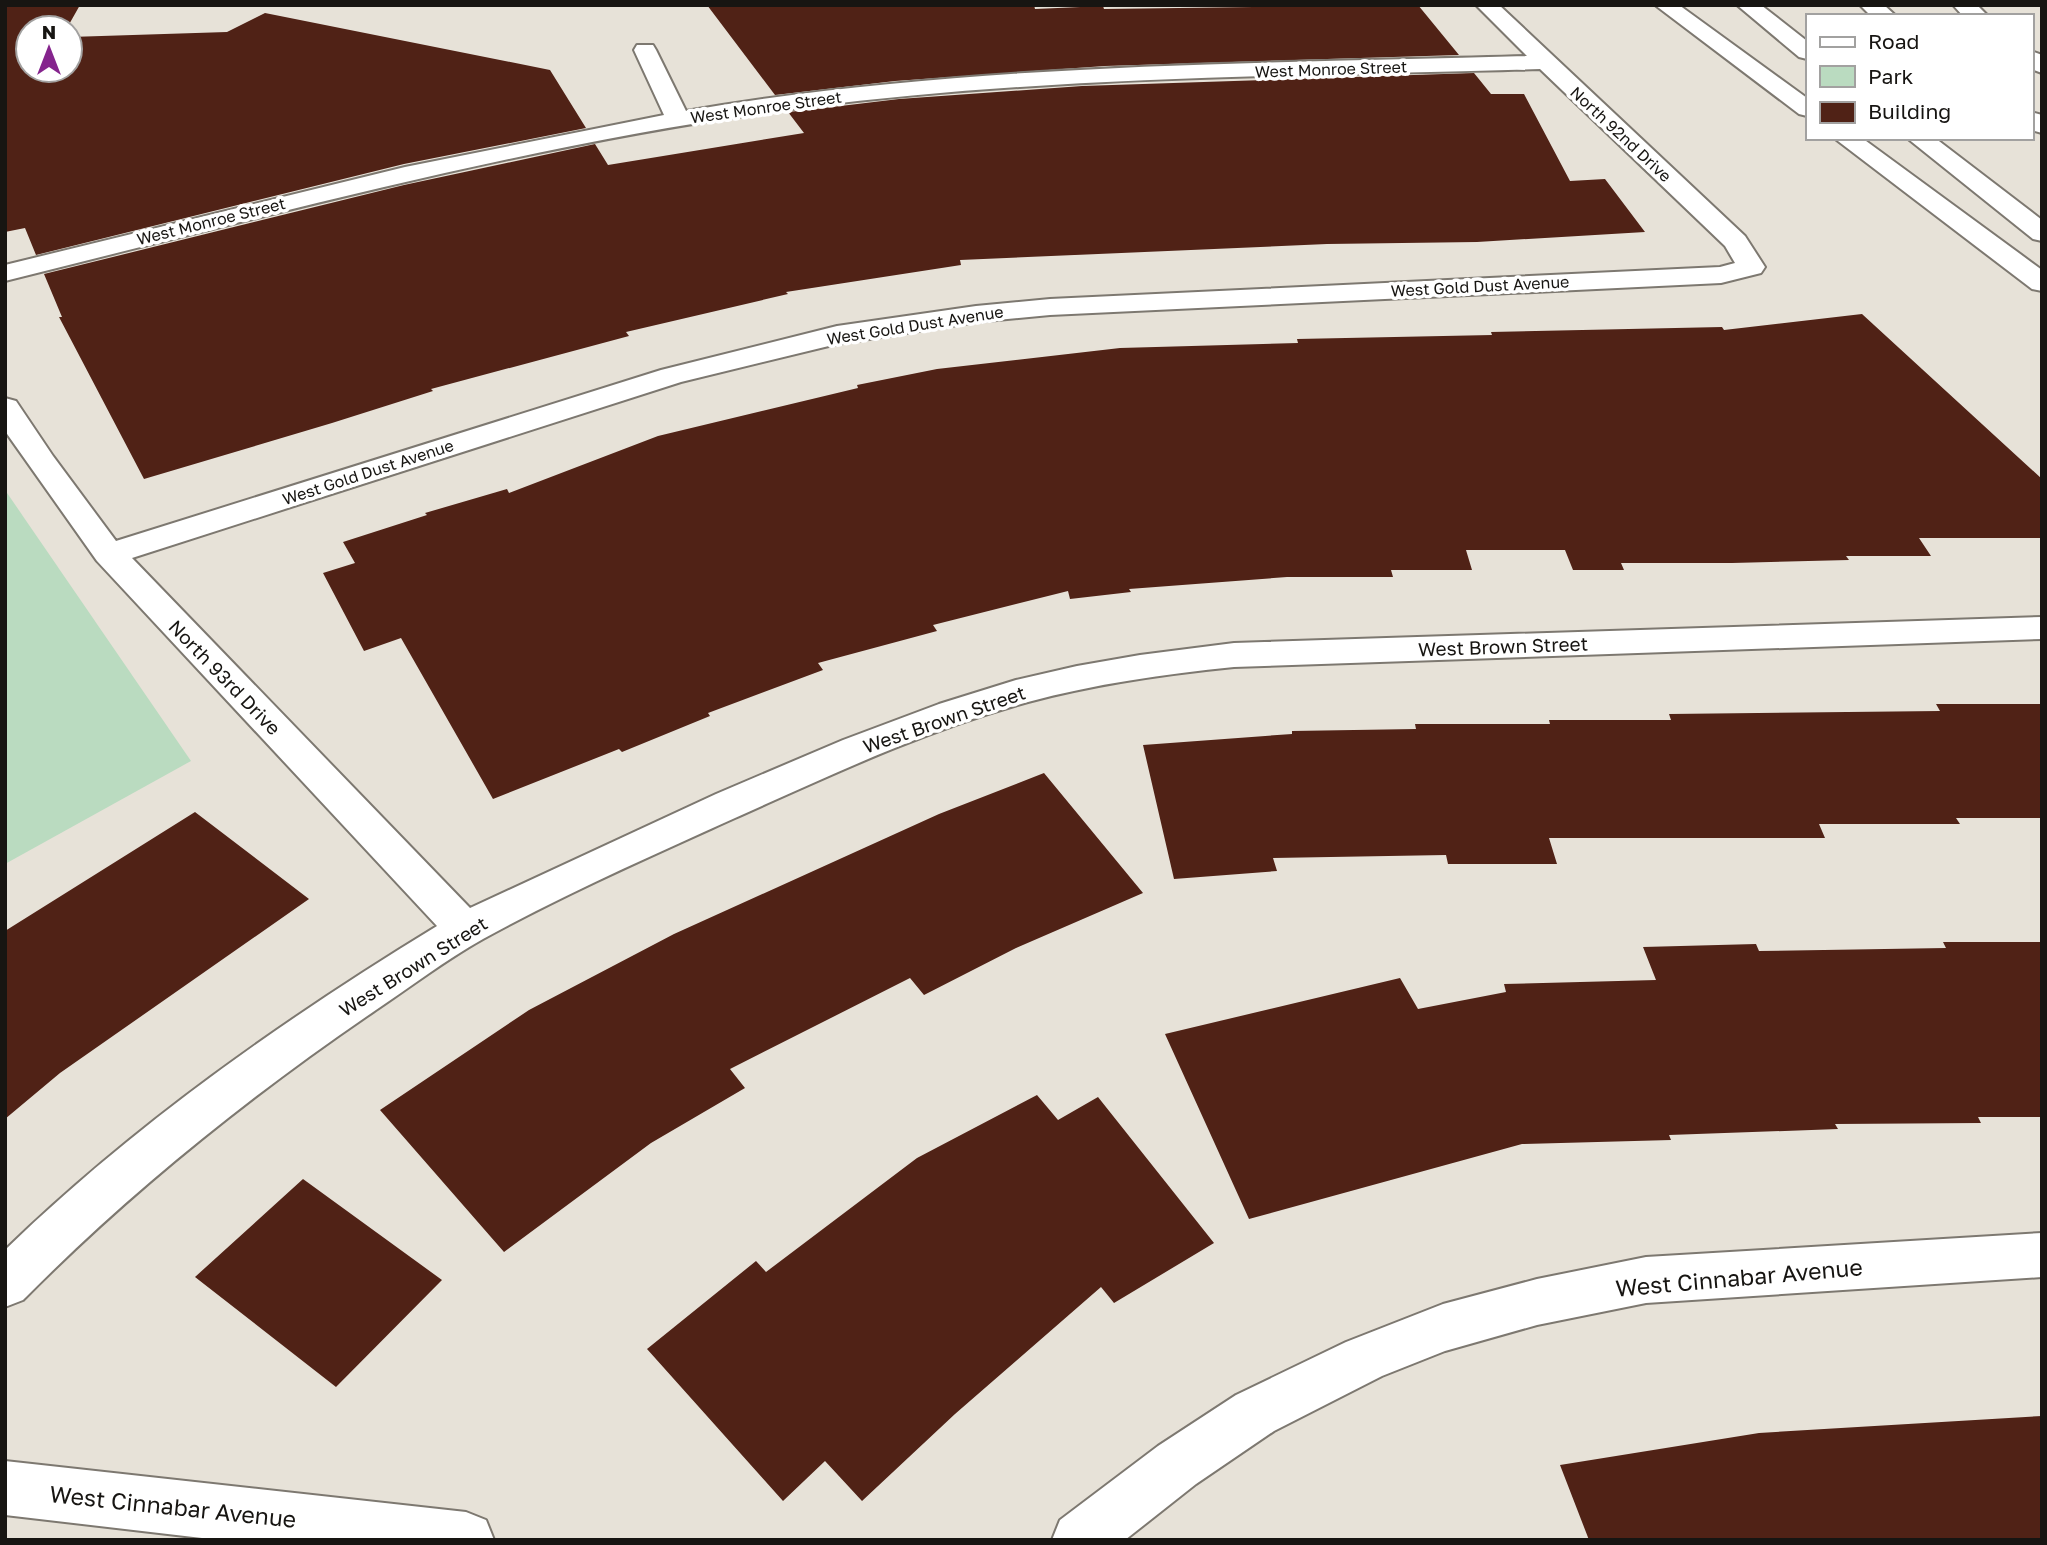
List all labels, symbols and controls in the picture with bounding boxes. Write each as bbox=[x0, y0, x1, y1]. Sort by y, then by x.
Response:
north arrow bbox=[14, 14, 84, 84]
legend bbox=[1806, 14, 2033, 140]
text: N bbox=[42, 20, 56, 43]
text: Road bbox=[1868, 28, 1919, 54]
street label: West Monroe Street bbox=[1254, 56, 1408, 82]
text: Park bbox=[1868, 63, 1914, 89]
street label: North 92nd Drive bbox=[1566, 82, 1676, 186]
street label: West Monroe Street bbox=[689, 86, 843, 128]
text: Building bbox=[1868, 98, 1951, 124]
street label: West Monroe Street bbox=[135, 193, 287, 249]
street label: West Gold Dust Avenue bbox=[1390, 271, 1570, 301]
street label: West Gold Dust Avenue bbox=[825, 301, 1005, 349]
street label: West Gold Dust Avenue bbox=[280, 435, 456, 509]
street label: North 93rd Drive bbox=[164, 615, 286, 739]
street label: West Brown Street bbox=[1418, 632, 1588, 660]
street label: West Brown Street bbox=[860, 680, 1028, 758]
street label: West Brown Street bbox=[335, 911, 491, 1021]
street label: West Cinnabar Avenue bbox=[1614, 1252, 1864, 1302]
street label: West Cinnabar Avenue bbox=[48, 1479, 298, 1533]

